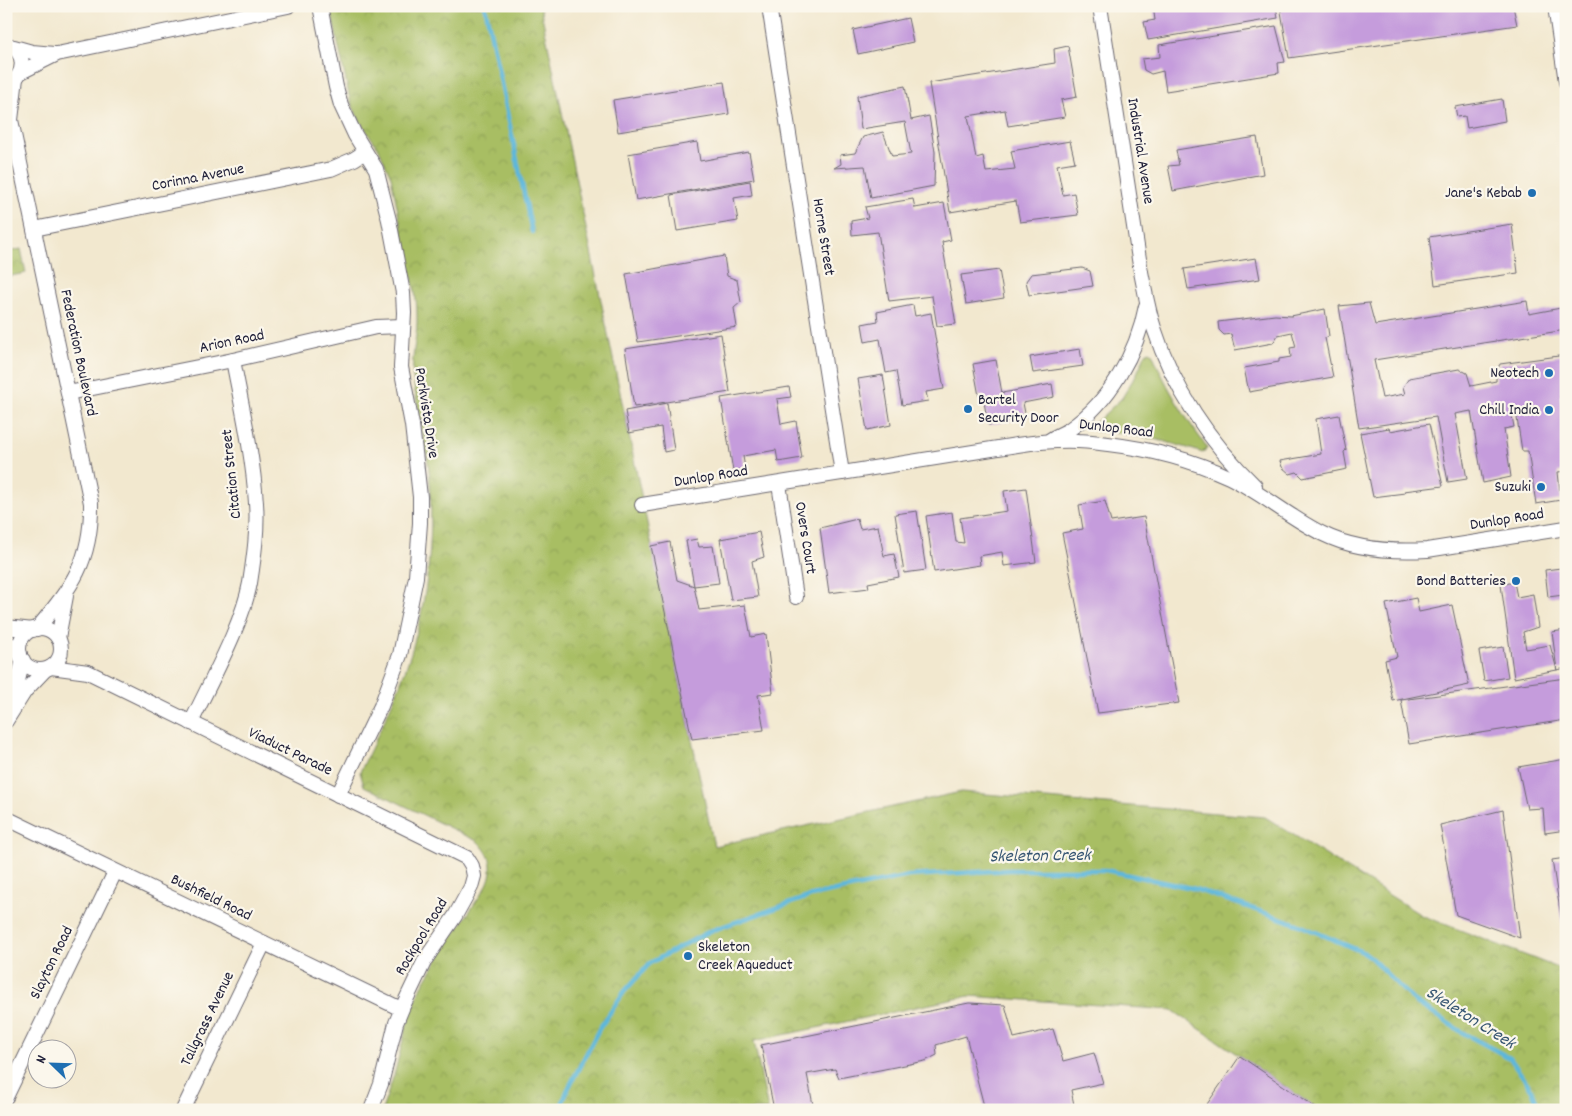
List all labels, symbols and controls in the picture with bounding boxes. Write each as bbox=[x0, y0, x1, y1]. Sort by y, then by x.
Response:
street label: Industrial Avenue bbox=[1120, 96, 1160, 206]
street label: Corinna Avenue bbox=[150, 158, 246, 198]
place label: Jane's Kebab bbox=[1445, 182, 1522, 205]
marker: Jane's Kebab bbox=[1526, 187, 1538, 199]
street label: Horne Street bbox=[806, 197, 840, 278]
street label: Federation Boulevard bbox=[53, 287, 103, 419]
street label: Arion Road bbox=[197, 324, 267, 360]
place label: Neotech bbox=[1490, 362, 1539, 385]
street label: Parkvista Drive bbox=[407, 366, 445, 460]
marker: Neotech bbox=[1543, 367, 1555, 379]
place label: Bartel Security Door bbox=[978, 389, 1059, 430]
place label: Chill India bbox=[1479, 399, 1539, 422]
marker: Bartel Security Door bbox=[962, 403, 974, 415]
marker: Chill India bbox=[1543, 404, 1555, 416]
street label: Dunlop Road bbox=[1078, 413, 1154, 445]
street label: Citation Street bbox=[216, 428, 248, 520]
street label: Dunlop Road bbox=[672, 460, 750, 494]
place label: Suzuki bbox=[1495, 476, 1531, 499]
marker: Suzuki bbox=[1535, 481, 1547, 493]
street label: Overs Court bbox=[788, 500, 822, 576]
street label: Dunlop Road bbox=[1468, 503, 1546, 537]
place label: Bond Batteries bbox=[1416, 570, 1506, 593]
marker: Bond Batteries bbox=[1510, 575, 1522, 587]
street label: Viaduct Parade bbox=[244, 722, 336, 782]
water label: Skeleton Creek bbox=[989, 844, 1092, 870]
street label: Bushfield Road bbox=[166, 868, 256, 928]
street label: Rockpool Road bbox=[390, 894, 454, 980]
street label: Slayton Road bbox=[24, 923, 80, 1003]
place label: Skeleton Creek Aqueduct bbox=[698, 936, 793, 977]
marker: Skeleton Creek Aqueduct bbox=[682, 950, 694, 962]
street label: Tallgrass Avenue bbox=[175, 968, 241, 1070]
water label: Skeleton Creek bbox=[1420, 982, 1521, 1057]
north arrow bbox=[28, 1038, 78, 1088]
text: N bbox=[31, 1053, 52, 1067]

